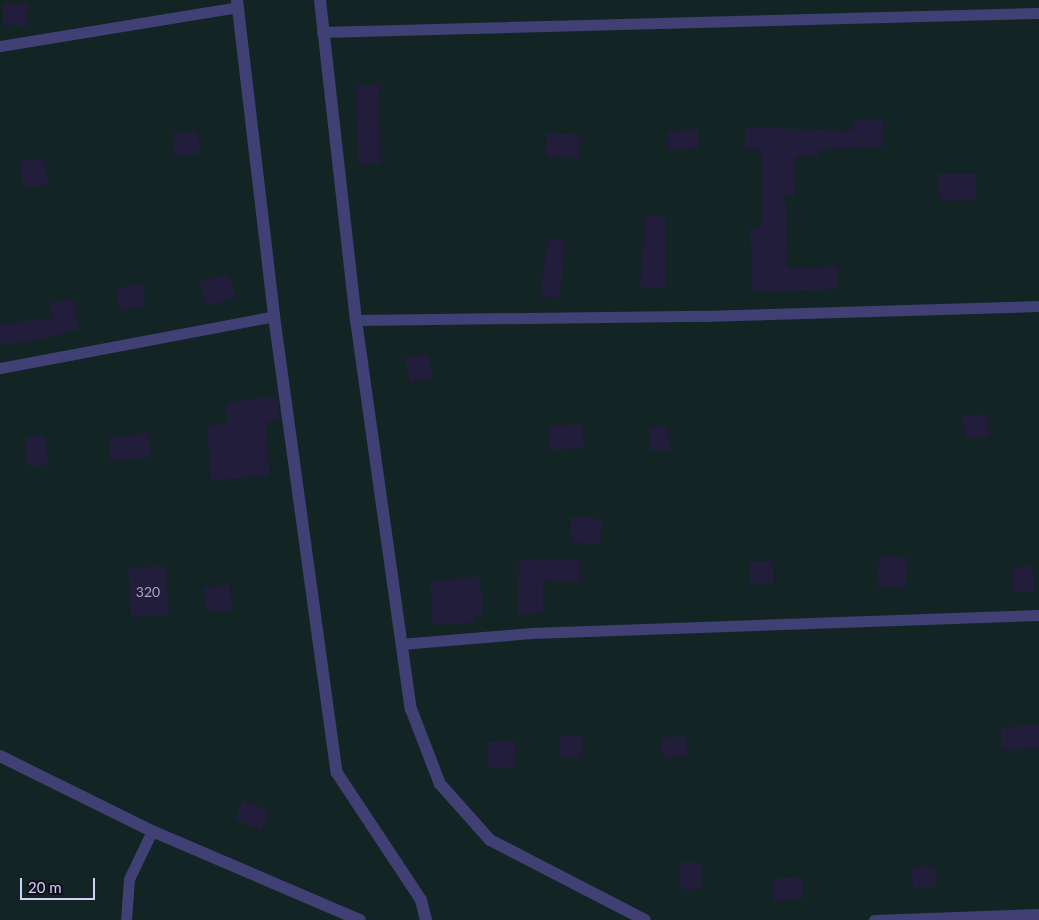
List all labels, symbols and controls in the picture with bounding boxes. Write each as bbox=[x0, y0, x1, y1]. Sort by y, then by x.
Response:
house number: 320 bbox=[136, 584, 160, 600]
scale bar bbox=[22, 868, 98, 900]
text: 20 m bbox=[28, 878, 62, 896]

